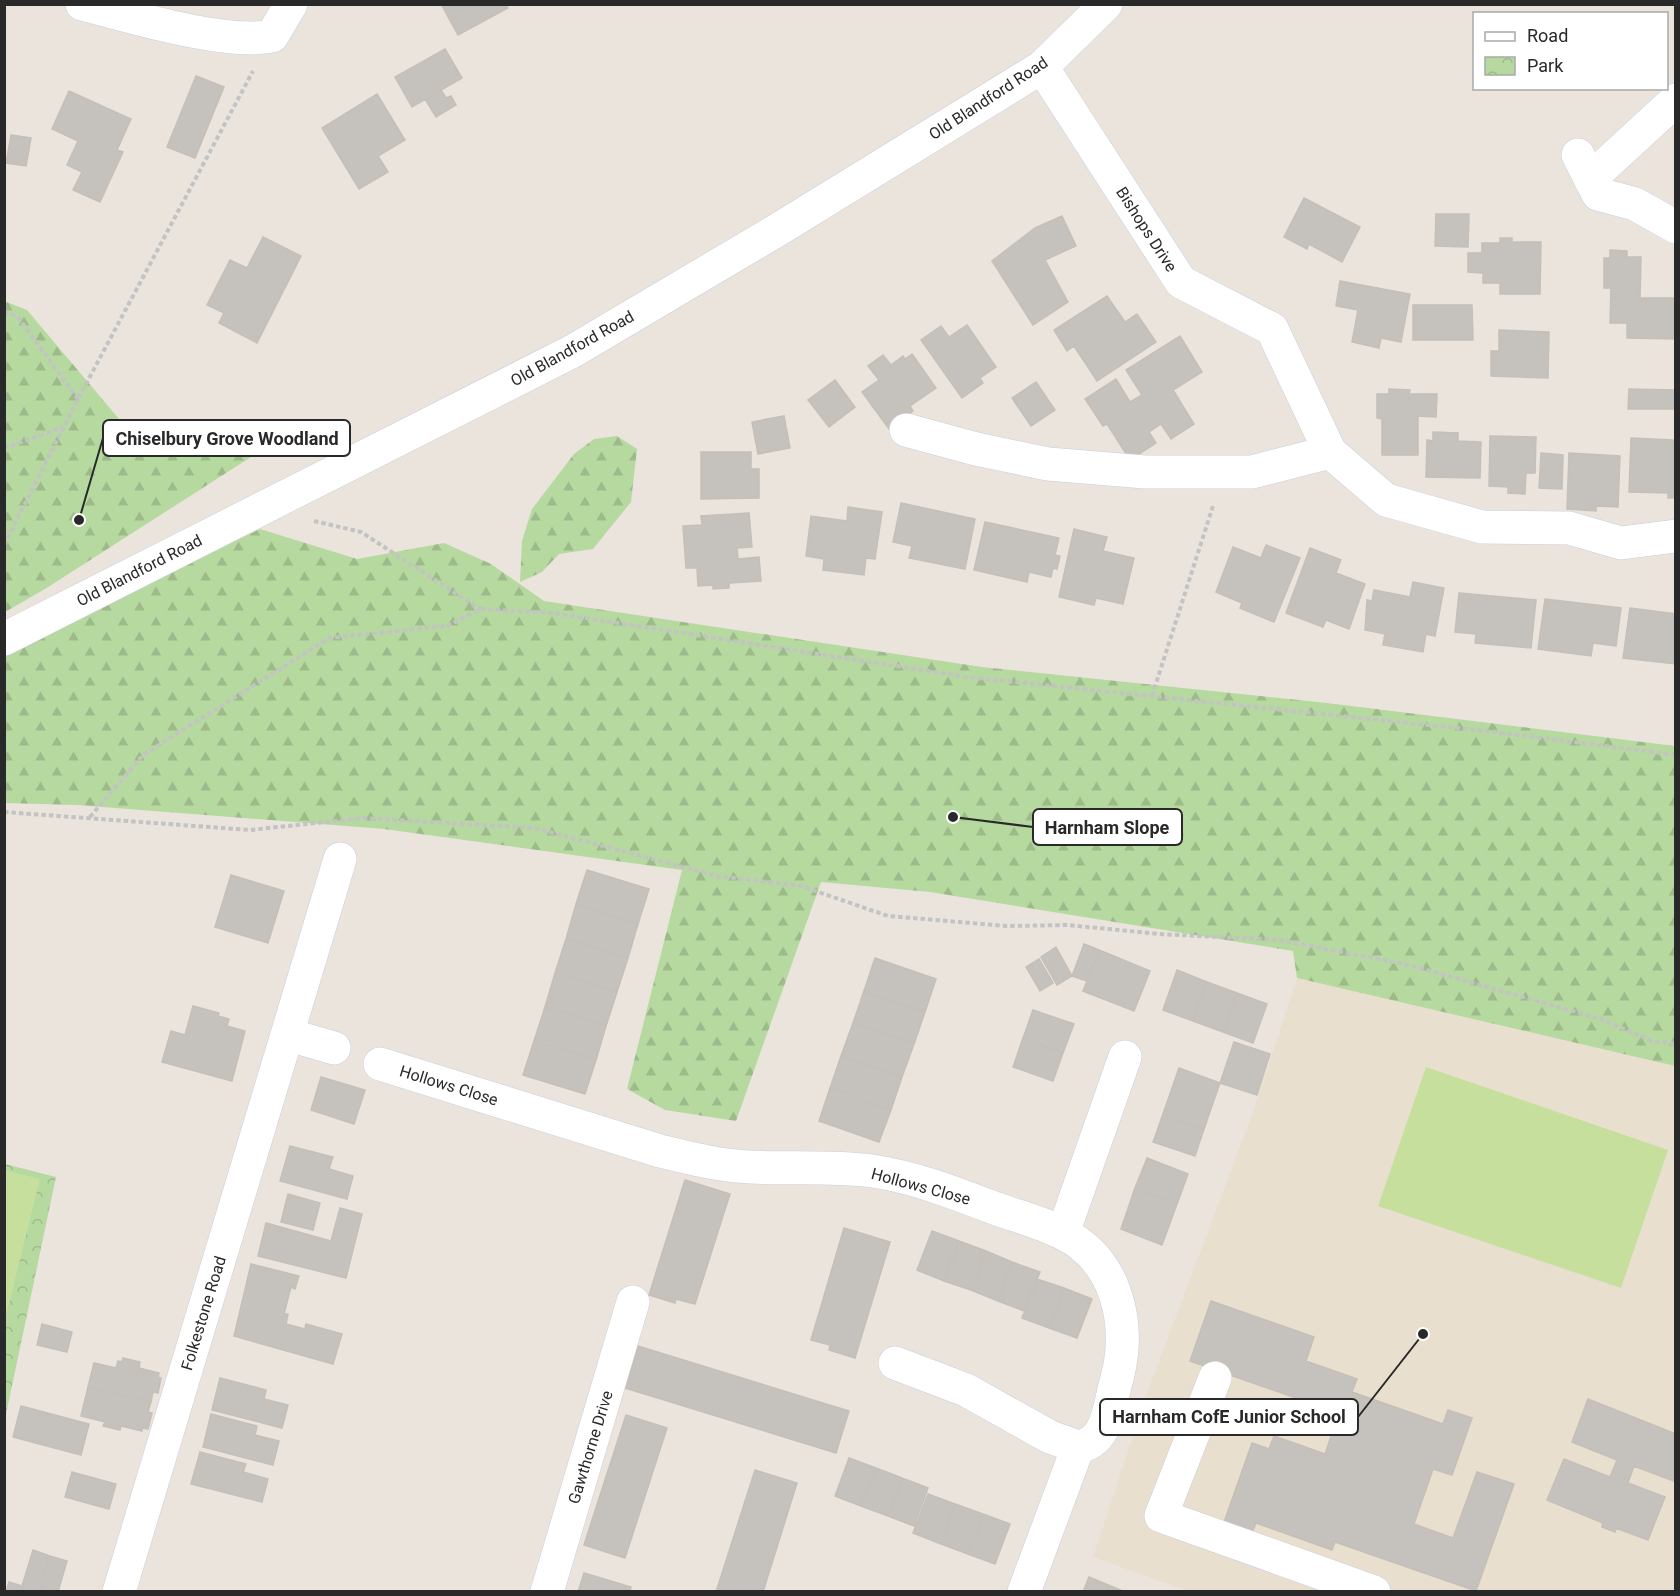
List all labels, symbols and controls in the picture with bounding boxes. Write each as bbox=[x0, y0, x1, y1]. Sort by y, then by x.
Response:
legend bbox=[1473, 12, 1668, 90]
text: Road bbox=[1527, 25, 1568, 46]
street label: Old Blandford Road bbox=[925, 53, 1051, 144]
text: Park bbox=[1527, 55, 1564, 76]
street label: Bishops Drive bbox=[1112, 183, 1181, 275]
street label: Old Blandford Road bbox=[507, 307, 637, 390]
callout: Chiselbury Grove Woodland bbox=[103, 420, 350, 456]
text: Chiselbury Grove Woodland bbox=[115, 428, 339, 449]
street label: Old Blandford Road bbox=[73, 531, 205, 610]
callout: Harnham Slope bbox=[1033, 809, 1182, 845]
text: Harnham Slope bbox=[1045, 817, 1170, 838]
street label: Hollows Close bbox=[397, 1062, 500, 1109]
street label: Hollows Close bbox=[869, 1164, 973, 1209]
street label: Folkestone Road bbox=[177, 1254, 230, 1373]
street label: Gawthorne Drive bbox=[564, 1388, 617, 1506]
callout: Harnham CofE Junior School bbox=[1100, 1399, 1358, 1435]
text: Harnham CofE Junior School bbox=[1112, 1406, 1346, 1427]

